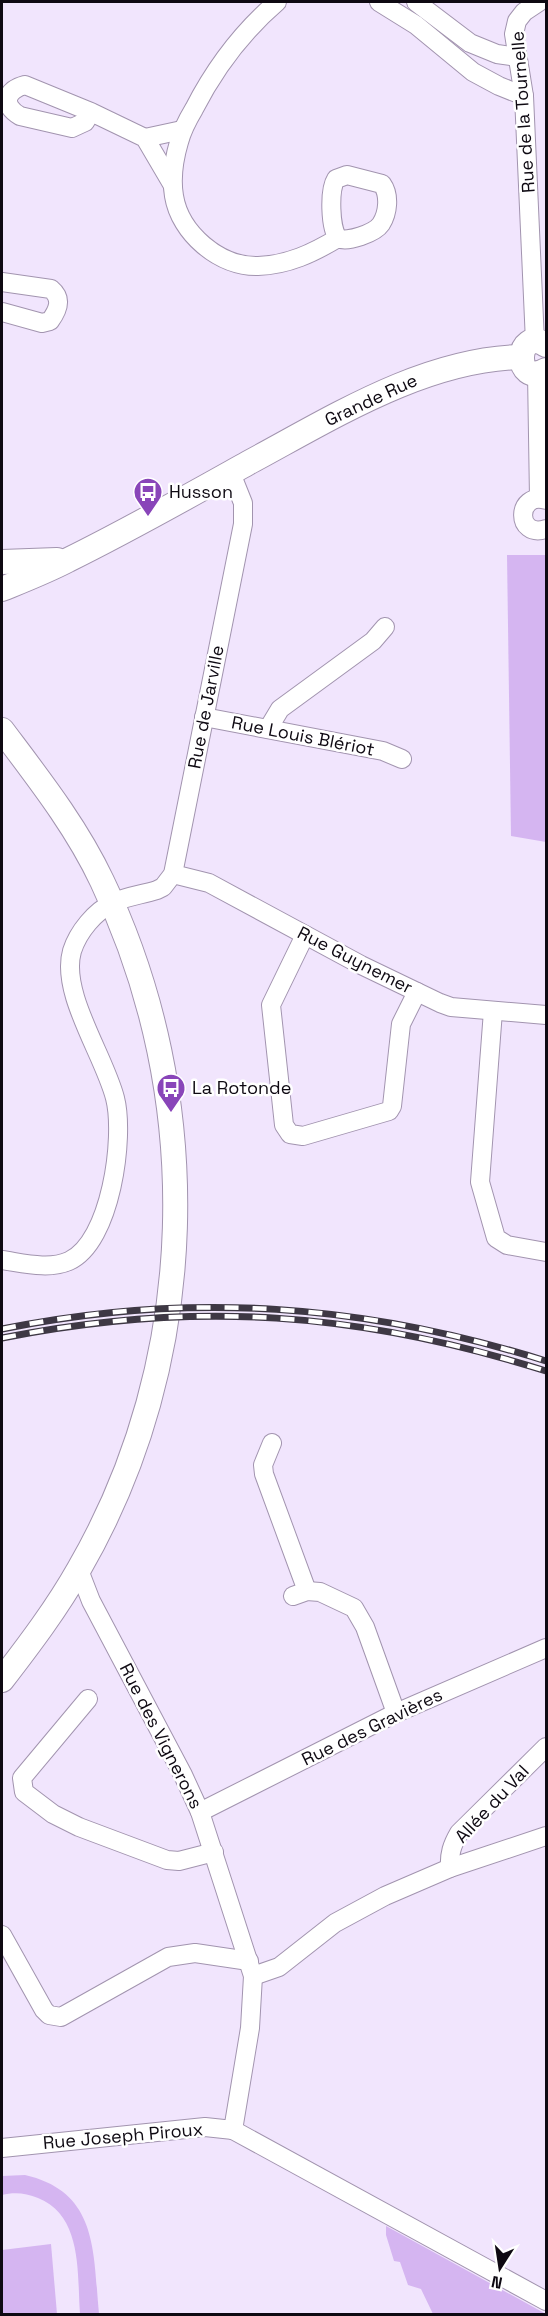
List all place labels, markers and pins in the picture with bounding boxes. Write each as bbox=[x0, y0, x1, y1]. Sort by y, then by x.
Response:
bus stop icon: Husson bbox=[132, 476, 164, 518]
place label: Husson bbox=[169, 480, 233, 503]
bus stop icon: La Rotonde bbox=[155, 1072, 187, 1114]
place label: La Rotonde bbox=[192, 1076, 291, 1099]

